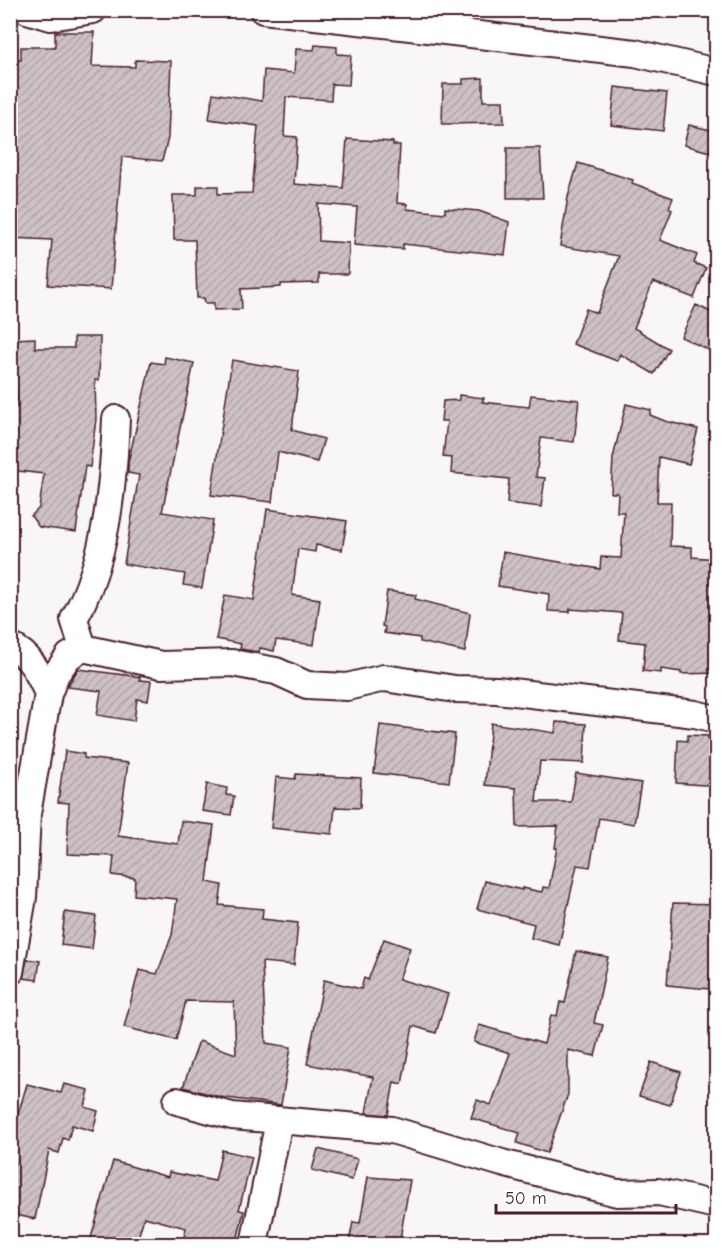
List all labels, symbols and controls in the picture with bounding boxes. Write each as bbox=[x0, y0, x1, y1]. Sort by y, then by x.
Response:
scale bar bbox=[496, 1177, 676, 1215]
text: 50 m bbox=[505, 1188, 547, 1209]

